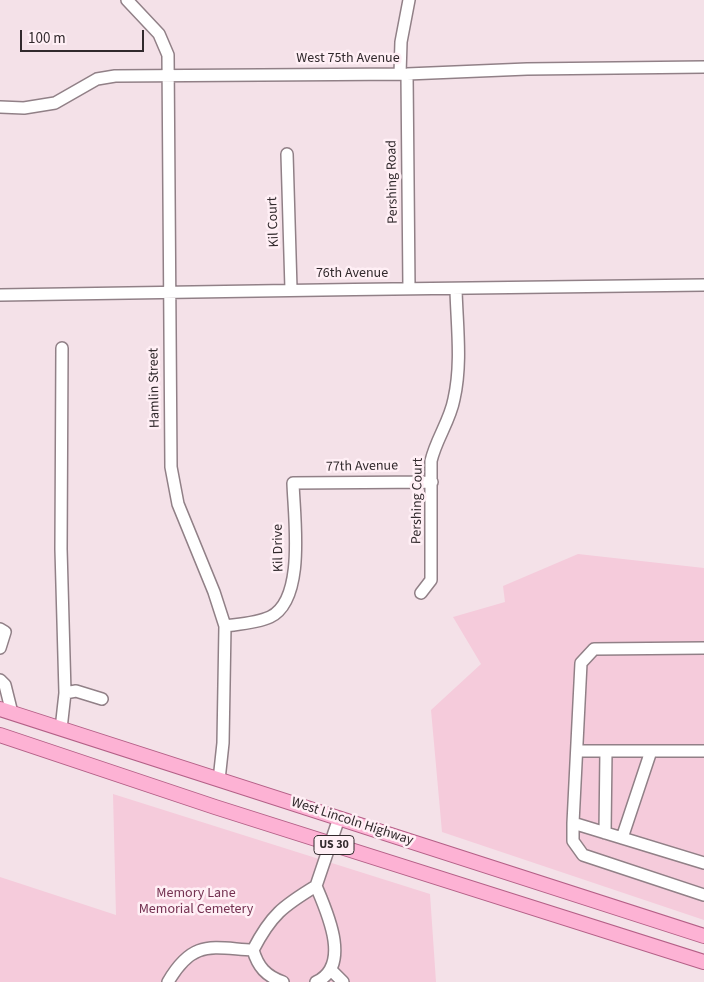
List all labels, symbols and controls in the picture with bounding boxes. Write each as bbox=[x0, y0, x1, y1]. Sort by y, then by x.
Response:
scale bar bbox=[22, 20, 146, 52]
text: 100 m bbox=[28, 28, 66, 49]
street label: West 75th Avenue bbox=[296, 51, 400, 67]
street label: Pershing Road bbox=[384, 140, 402, 224]
street label: Kil Court bbox=[265, 196, 283, 248]
street label: 76th Avenue bbox=[316, 266, 388, 282]
street label: Hamlin Street bbox=[146, 348, 164, 428]
street label: 77th Avenue bbox=[326, 458, 398, 476]
street label: Pershing Court bbox=[409, 458, 427, 544]
street label: Kil Drive bbox=[270, 524, 288, 572]
street label: West Lincoln Highway bbox=[289, 794, 415, 850]
road number: US 30 bbox=[314, 836, 354, 854]
park label: Memory Lane Memorial Cemetery bbox=[139, 886, 253, 919]

